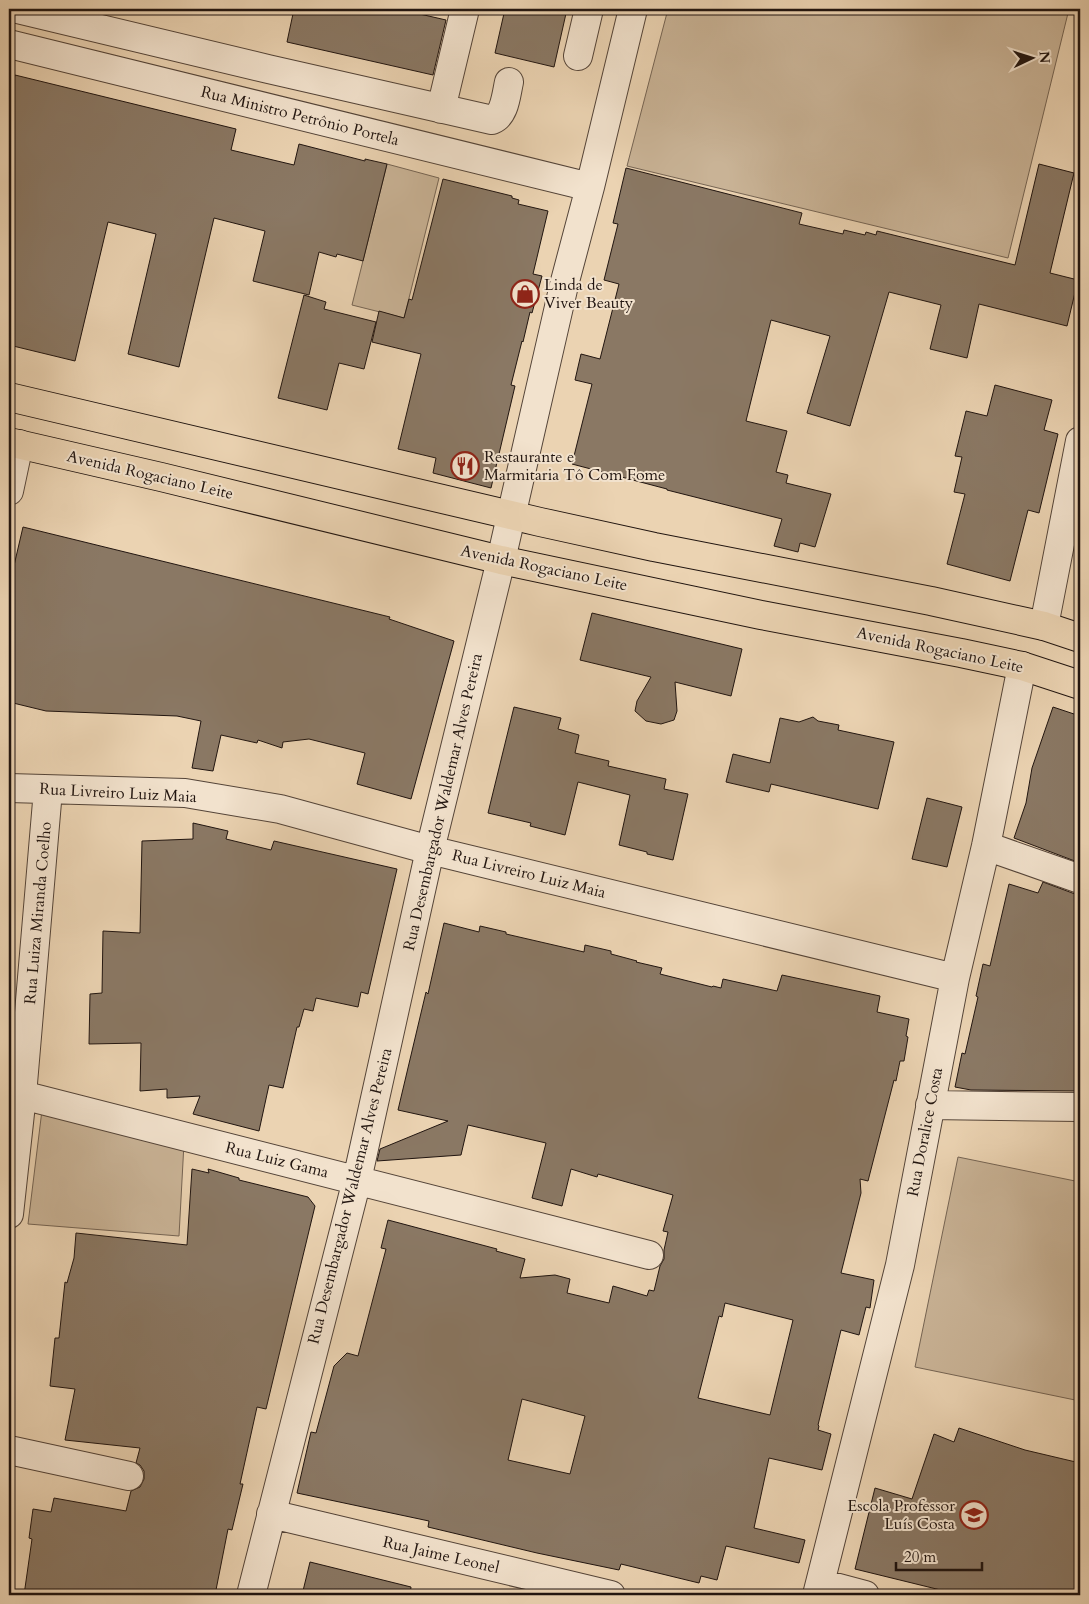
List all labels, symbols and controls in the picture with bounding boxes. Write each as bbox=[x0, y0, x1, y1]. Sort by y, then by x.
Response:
north arrow bbox=[1006, 32, 1056, 82]
text: N bbox=[1035, 50, 1054, 64]
street label: Rua Ministro Petrônio Portela bbox=[199, 81, 401, 151]
place label: Linda de Viver Beauty bbox=[544, 274, 634, 314]
shop icon: Linda de Viver Beauty bbox=[510, 279, 540, 309]
street label: Avenida Rogaciano Leite bbox=[65, 445, 235, 505]
place label: Restaurante e Marmitaria Tô Com Fome bbox=[484, 446, 665, 486]
restaurant icon: Restaurante e Marmitaria Tô Com Fome bbox=[450, 451, 480, 481]
street label: Avenida Rogaciano Leite bbox=[458, 540, 630, 596]
street label: Avenida Rogaciano Leite bbox=[854, 622, 1026, 678]
street label: Rua Desembargador Waldemar Alves Pereira bbox=[398, 651, 488, 953]
street label: Rua Livreiro Luiz Maia bbox=[39, 778, 197, 808]
street label: Rua Luiza Miranda Coelho bbox=[19, 820, 57, 1005]
street label: Rua Livreiro Luiz Maia bbox=[450, 844, 608, 904]
street label: Rua Desembargador Waldemar Alves Pereira bbox=[302, 1045, 398, 1346]
street label: Rua Doralice Costa bbox=[902, 1065, 948, 1198]
street label: Rua Luiz Gama bbox=[223, 1137, 331, 1183]
place label: Escola Professor Luís Costa bbox=[847, 1495, 955, 1535]
school or university icon: Escola Professor Luís Costa bbox=[959, 1500, 989, 1530]
street label: Rua Jaime Leonel bbox=[381, 1531, 501, 1579]
scale bar bbox=[896, 1539, 983, 1571]
text: 20 m bbox=[904, 1547, 936, 1567]

